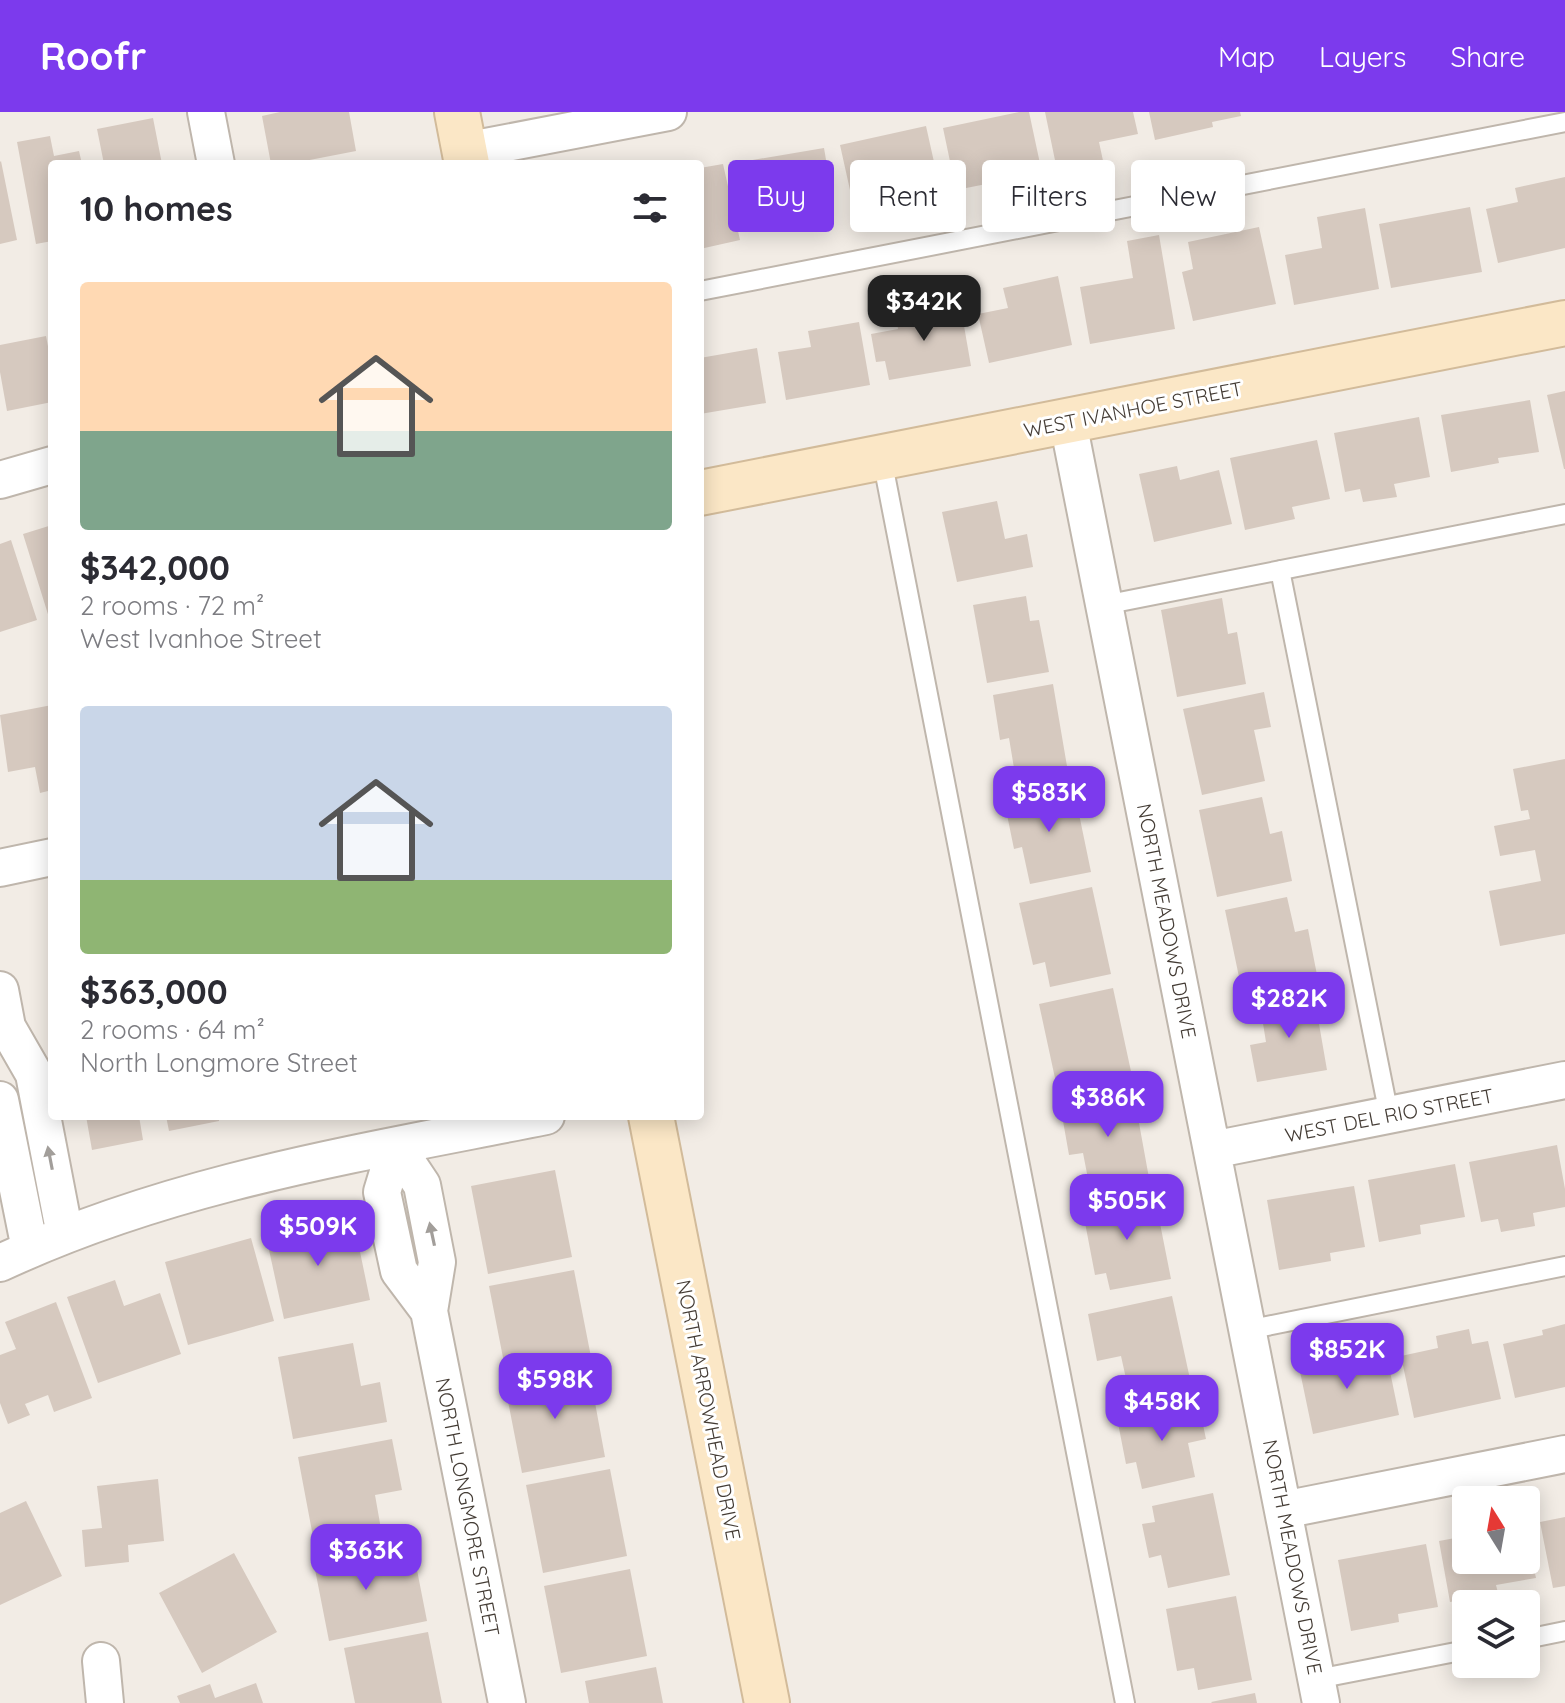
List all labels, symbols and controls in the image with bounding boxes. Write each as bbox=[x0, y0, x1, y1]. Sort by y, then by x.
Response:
text: Roofr bbox=[40, 32, 146, 80]
text: Map bbox=[1218, 39, 1275, 74]
text: Layers bbox=[1319, 39, 1406, 74]
text: Share bbox=[1450, 39, 1525, 74]
chip: Buy bbox=[728, 160, 834, 232]
chip: Rent bbox=[850, 160, 966, 232]
chip: Filters bbox=[982, 160, 1115, 232]
chip: New bbox=[1131, 160, 1245, 232]
icon: filters bbox=[628, 186, 672, 230]
text: 10 homes bbox=[80, 187, 233, 230]
pin: $342K bbox=[868, 275, 980, 343]
text: $342K bbox=[886, 284, 962, 317]
icon: home bbox=[304, 334, 448, 478]
street label: WEST IVANHOE STREET bbox=[1021, 375, 1245, 443]
text: $342,000 bbox=[80, 546, 230, 589]
text: 2 rooms · 72 m² bbox=[80, 589, 264, 622]
text: West Ivanhoe Street bbox=[80, 622, 322, 655]
icon: home bbox=[304, 758, 448, 902]
pin: $583K bbox=[993, 766, 1105, 834]
text: $583K bbox=[1011, 775, 1087, 808]
street label: NORTH MEADOWS DRIVE bbox=[1132, 801, 1202, 1041]
text: $363,000 bbox=[80, 970, 228, 1013]
pin: $282K bbox=[1233, 972, 1345, 1040]
text: $282K bbox=[1251, 981, 1327, 1014]
text: 2 rooms · 64 m² bbox=[80, 1013, 265, 1046]
text: North Longmore Street bbox=[80, 1046, 358, 1079]
pin: $386K bbox=[1052, 1071, 1164, 1139]
text: $386K bbox=[1070, 1080, 1146, 1113]
street label: WEST DEL RIO STREET bbox=[1283, 1083, 1495, 1147]
one-way arrow bbox=[44, 1145, 56, 1170]
pin: $505K bbox=[1071, 1174, 1183, 1242]
text: $505K bbox=[1088, 1183, 1166, 1216]
pin: $509K bbox=[262, 1200, 374, 1268]
text: $509K bbox=[279, 1209, 357, 1242]
one-way arrow bbox=[425, 1221, 438, 1246]
street label: NORTH ARROWHEAD DRIVE bbox=[671, 1278, 747, 1542]
pin: $852K bbox=[1291, 1323, 1403, 1391]
text: $852K bbox=[1309, 1332, 1385, 1365]
pin: $598K bbox=[499, 1353, 611, 1421]
text: $598K bbox=[517, 1362, 593, 1395]
pin: $458K bbox=[1106, 1375, 1218, 1443]
street label: NORTH LONGMORE STREET bbox=[431, 1376, 505, 1638]
text: $458K bbox=[1123, 1384, 1201, 1417]
street label: NORTH MEADOWS DRIVE bbox=[1258, 1437, 1328, 1677]
north arrow bbox=[1452, 1486, 1540, 1574]
map controls bbox=[1452, 1486, 1540, 1678]
pin: $363K bbox=[310, 1524, 422, 1592]
text: $363K bbox=[329, 1533, 403, 1566]
button: layers bbox=[1452, 1590, 1540, 1678]

